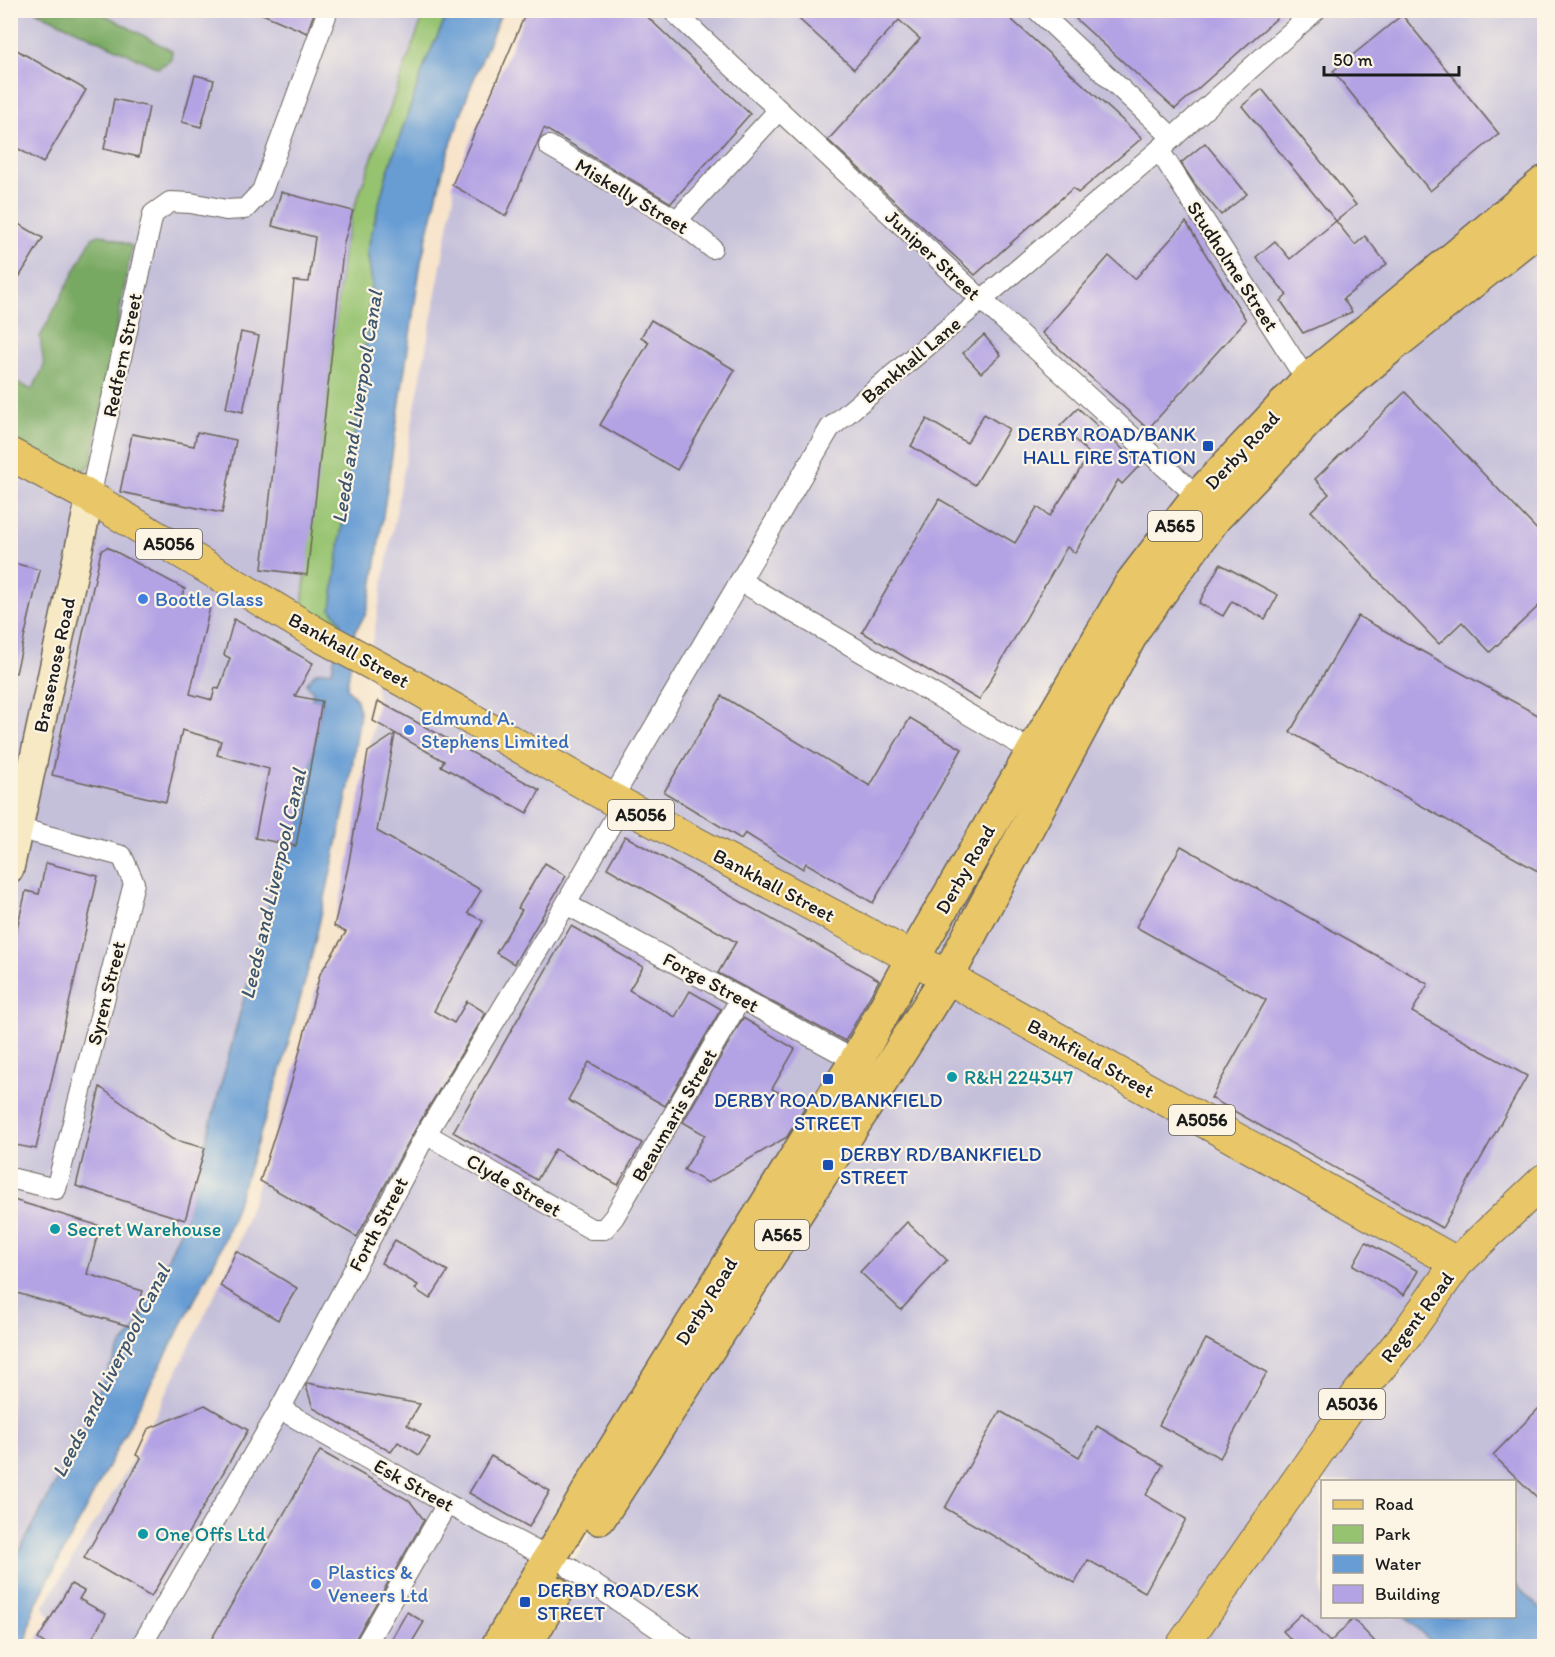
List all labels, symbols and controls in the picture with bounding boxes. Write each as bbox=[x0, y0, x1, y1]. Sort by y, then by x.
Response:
scale bar bbox=[1324, 39, 1459, 77]
text: 50 m bbox=[1333, 49, 1373, 71]
street label: Miskelly Street bbox=[571, 153, 693, 239]
street label: Studholme Street bbox=[1182, 196, 1284, 336]
street label: Juniper Street bbox=[880, 205, 986, 305]
water label: Leeds and Liverpool Canal bbox=[326, 287, 388, 525]
street label: Redfern Street bbox=[97, 291, 147, 419]
street label: Bankhall Lane bbox=[856, 311, 966, 409]
street label: Derby Road bbox=[1199, 406, 1285, 494]
place label: DERBY ROAD/BANK HALL FIRE STATION bbox=[1017, 422, 1196, 469]
marker: DERBY ROAD/BANK HALL FIRE STATION bbox=[1201, 439, 1215, 453]
road number: A565 bbox=[1148, 511, 1202, 541]
road number: A5056 bbox=[136, 529, 202, 559]
place label: Bootle Glass bbox=[155, 587, 263, 611]
marker: Bootle Glass bbox=[136, 592, 150, 606]
street label: Brasenose Road bbox=[28, 595, 80, 735]
street label: Bankhall Street bbox=[284, 607, 414, 693]
place label: Edmund A. Stephens Limited bbox=[421, 706, 569, 753]
marker: Edmund A. Stephens Limited bbox=[402, 723, 416, 737]
water label: Leeds and Liverpool Canal bbox=[234, 765, 312, 1001]
road number: A5056 bbox=[608, 800, 674, 830]
street label: Derby Road bbox=[930, 820, 1000, 918]
street label: Bankhall Street bbox=[709, 843, 839, 927]
street label: Syren Street bbox=[81, 938, 131, 1048]
street label: Forge Street bbox=[659, 947, 764, 1018]
street label: Bankfield Street bbox=[1023, 1013, 1159, 1103]
street label: Beaumaris Street bbox=[626, 1044, 722, 1186]
place label: R&H 224347 bbox=[964, 1065, 1073, 1089]
marker: R&H 224347 bbox=[945, 1070, 959, 1084]
marker: DERBY ROAD/BANKFIELD STREET bbox=[821, 1072, 835, 1086]
place label: DERBY ROAD/BANKFIELD STREET bbox=[714, 1088, 942, 1135]
road number: A5056 bbox=[1169, 1105, 1235, 1135]
place label: DERBY RD/BANKFIELD STREET bbox=[840, 1142, 1042, 1189]
street label: Clyde Street bbox=[462, 1148, 566, 1222]
marker: DERBY RD/BANKFIELD STREET bbox=[821, 1158, 835, 1172]
street label: Forth Street bbox=[343, 1173, 413, 1275]
place label: Secret Warehouse bbox=[67, 1217, 221, 1241]
road number: A565 bbox=[755, 1220, 809, 1250]
marker: Secret Warehouse bbox=[48, 1222, 62, 1236]
street label: Derby Road bbox=[670, 1253, 742, 1349]
water label: Leeds and Liverpool Canal bbox=[46, 1258, 176, 1481]
street label: Regent Road bbox=[1375, 1267, 1459, 1367]
road number: A5036 bbox=[1319, 1389, 1385, 1419]
street label: Esk Street bbox=[370, 1453, 459, 1517]
legend bbox=[1321, 1480, 1516, 1618]
text: Road bbox=[1375, 1493, 1414, 1515]
place label: One Offs Ltd bbox=[155, 1522, 266, 1546]
text: Park bbox=[1375, 1523, 1410, 1545]
marker: One Offs Ltd bbox=[136, 1527, 150, 1541]
text: Water bbox=[1375, 1553, 1421, 1575]
place label: Plastics & Veneers Ltd bbox=[328, 1560, 429, 1607]
marker: Plastics & Veneers Ltd bbox=[309, 1577, 323, 1591]
place label: DERBY ROAD/ESK STREET bbox=[537, 1578, 699, 1625]
text: Building bbox=[1375, 1583, 1441, 1605]
marker: DERBY ROAD/ESK STREET bbox=[518, 1595, 532, 1609]

